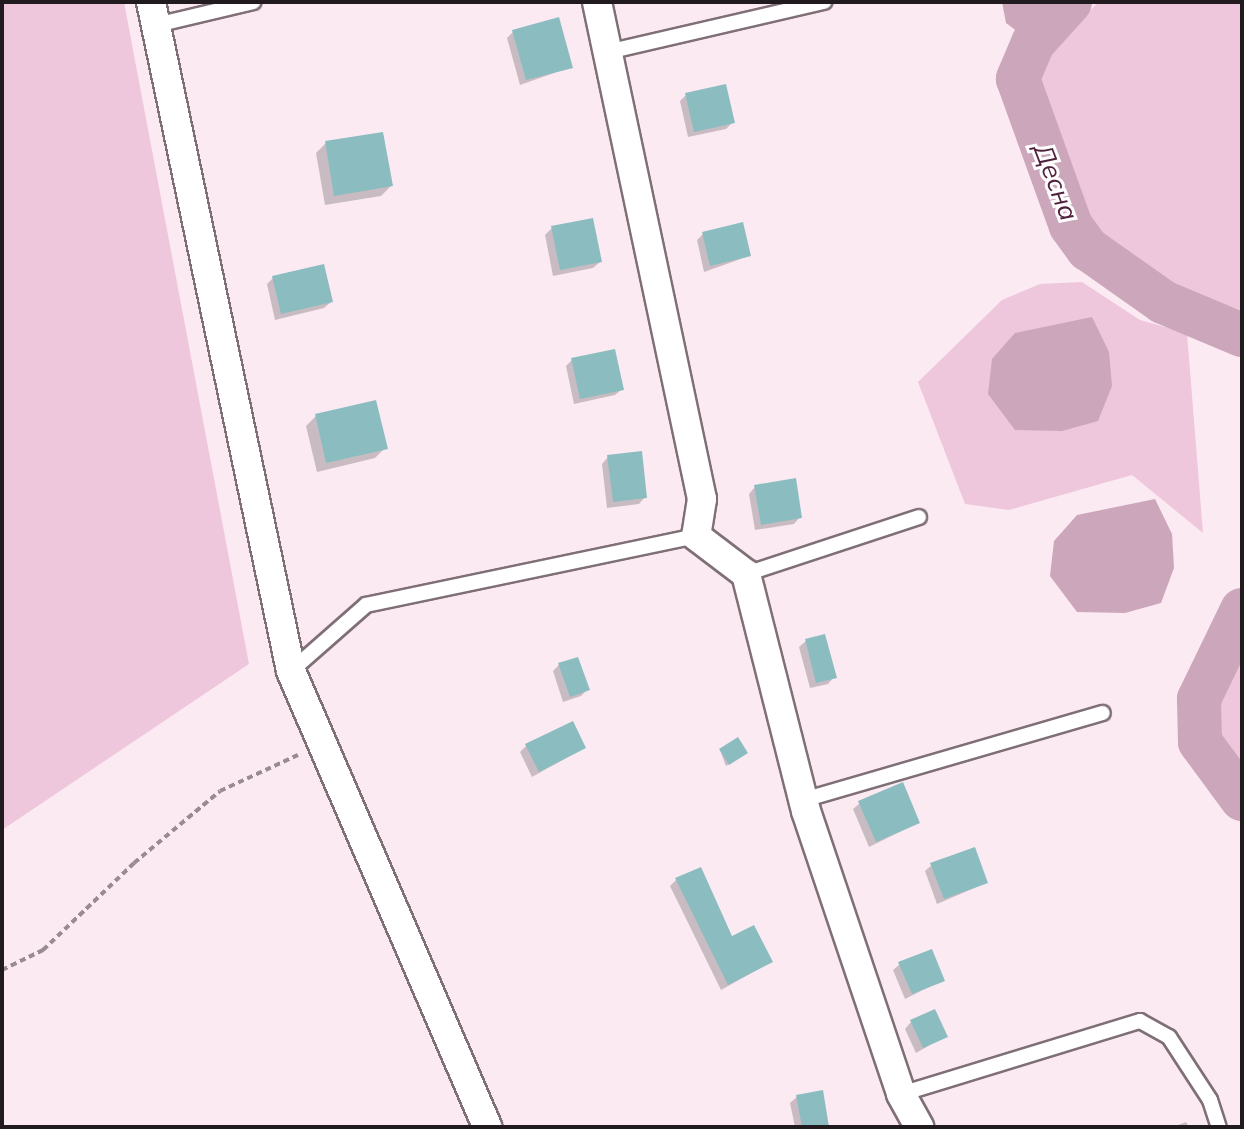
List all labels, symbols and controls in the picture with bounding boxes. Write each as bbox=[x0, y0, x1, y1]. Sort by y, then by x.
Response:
water label: Десна bbox=[1027, 139, 1085, 225]

